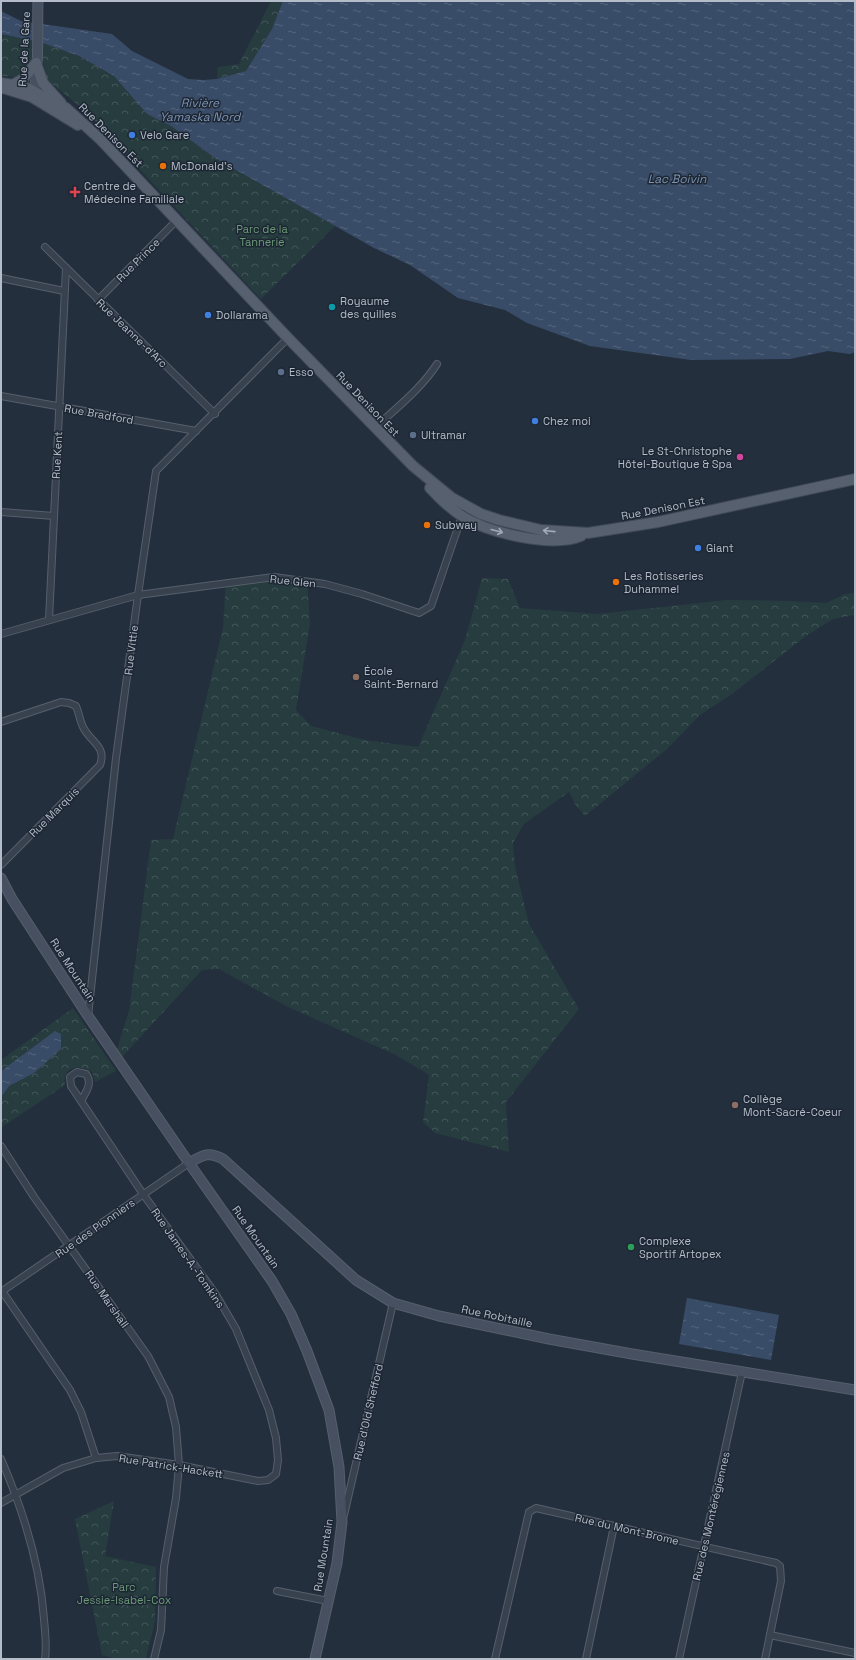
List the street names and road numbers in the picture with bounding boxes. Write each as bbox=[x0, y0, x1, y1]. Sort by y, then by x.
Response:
street label: Rue de la Gare bbox=[15, 11, 33, 87]
street label: Rue Denison Est bbox=[76, 100, 146, 170]
street label: Rue Prince bbox=[113, 235, 163, 285]
street label: Rue Jeanne-d'Arc bbox=[94, 296, 170, 370]
street label: Rue Denison Est bbox=[333, 368, 403, 440]
street label: Rue Bradford bbox=[63, 401, 135, 427]
street label: Rue Kent bbox=[49, 431, 65, 479]
street label: Rue Denison Est bbox=[620, 493, 706, 523]
street label: Rue Glen bbox=[269, 572, 317, 590]
street label: Rue Vittie bbox=[121, 624, 141, 676]
street label: Rue Marquis bbox=[26, 784, 82, 840]
street label: Rue Mountain bbox=[47, 935, 99, 1005]
street label: Rue des Pionniers bbox=[53, 1195, 138, 1261]
street label: Rue Mountain bbox=[229, 1203, 283, 1271]
street label: Rue James-A.-Tomkins bbox=[148, 1205, 228, 1311]
street label: Rue Marshall bbox=[82, 1267, 132, 1331]
street label: Rue Robitaille bbox=[460, 1302, 534, 1330]
street label: Rue d'Old Shefford bbox=[350, 1362, 386, 1462]
street label: Rue des Montérégiennes bbox=[689, 1450, 733, 1582]
street label: Rue Patrick-Hackett bbox=[118, 1451, 224, 1481]
street label: Rue du Mont-Brome bbox=[574, 1510, 680, 1548]
street label: Rue Mountain bbox=[310, 1518, 336, 1592]

